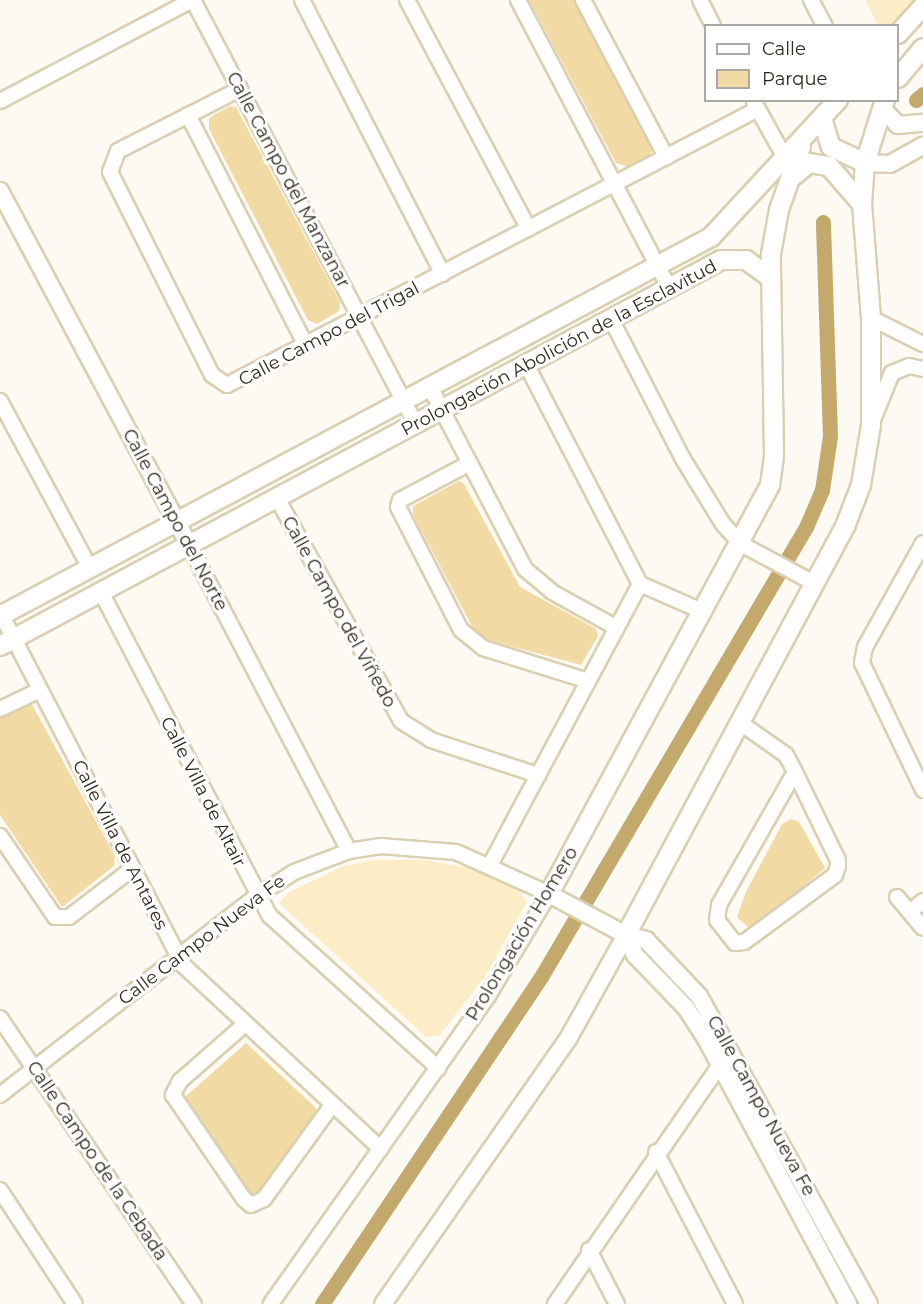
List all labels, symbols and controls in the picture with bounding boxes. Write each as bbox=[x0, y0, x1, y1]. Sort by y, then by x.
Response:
legend bbox=[704, 24, 899, 102]
text: Calle bbox=[762, 38, 806, 60]
street label: Calle Campo del Manzanar bbox=[222, 68, 354, 292]
text: Parque bbox=[762, 68, 827, 90]
street label: Prolongación Abolición de la Esclavitud bbox=[398, 255, 720, 441]
street label: Calle Campo del Trigal bbox=[235, 277, 423, 391]
street label: Calle Campo del Norte bbox=[118, 425, 232, 615]
street label: Calle Campo del Viñedo bbox=[277, 513, 401, 711]
street label: Calle Villa de Altair bbox=[156, 713, 250, 871]
street label: Calle Villa de Antares bbox=[68, 756, 172, 934]
street label: Prolongación Homero bbox=[461, 843, 583, 1025]
street label: Calle Campo Nueva Fe bbox=[114, 870, 290, 1010]
street label: Calle Campo Nueva Fe bbox=[702, 1012, 820, 1200]
street label: Calle Campo de la Cebada bbox=[22, 1057, 172, 1265]

